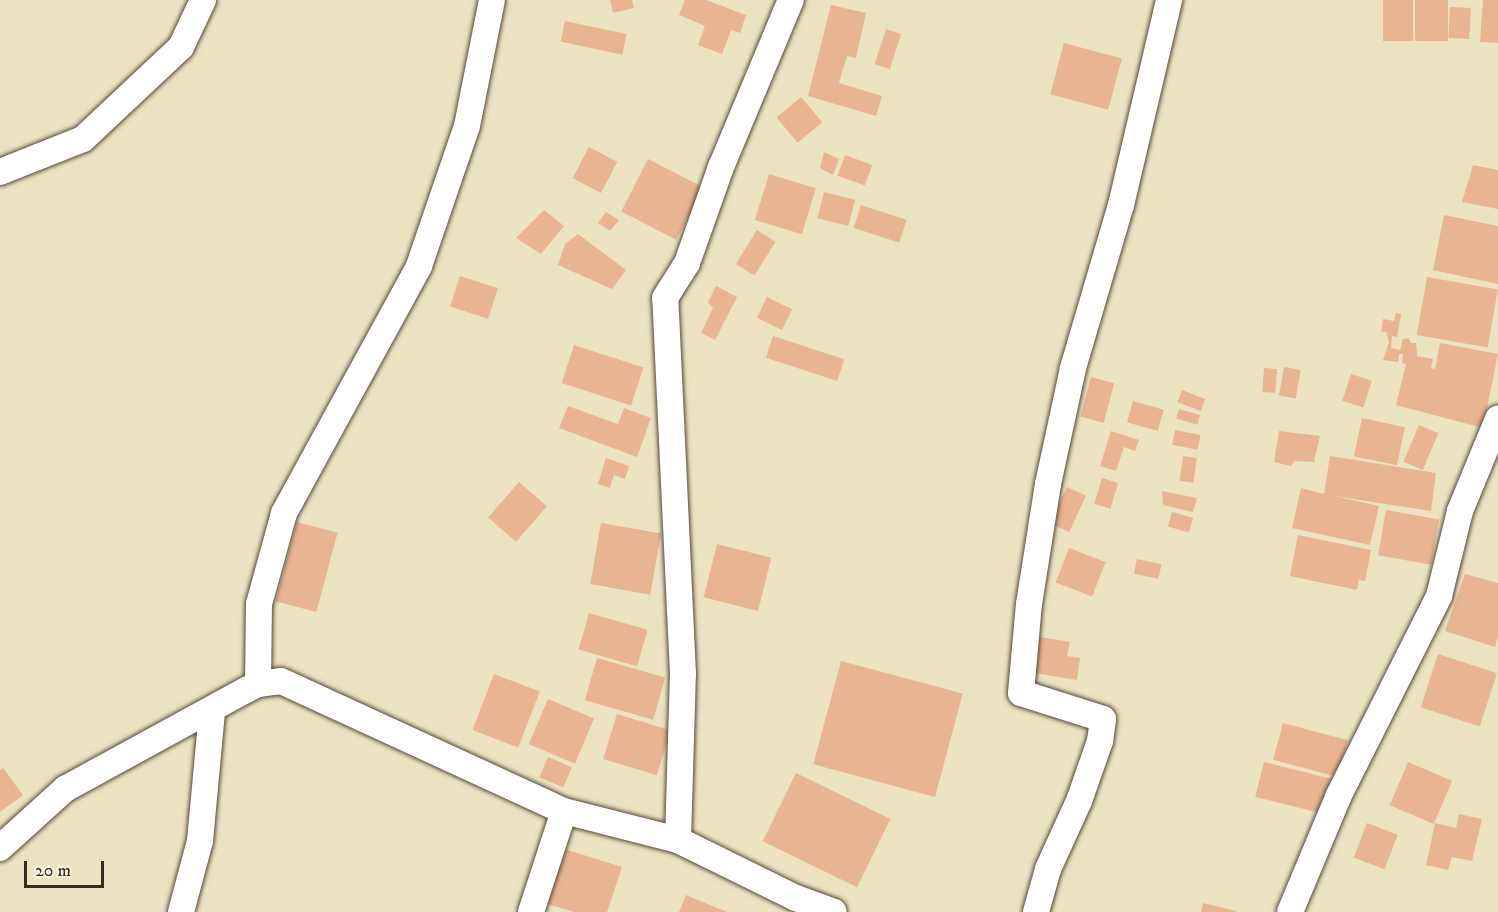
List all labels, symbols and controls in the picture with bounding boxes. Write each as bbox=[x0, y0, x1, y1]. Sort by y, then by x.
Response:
scale bar bbox=[27, 849, 106, 887]
text: 20 m bbox=[35, 860, 71, 882]

